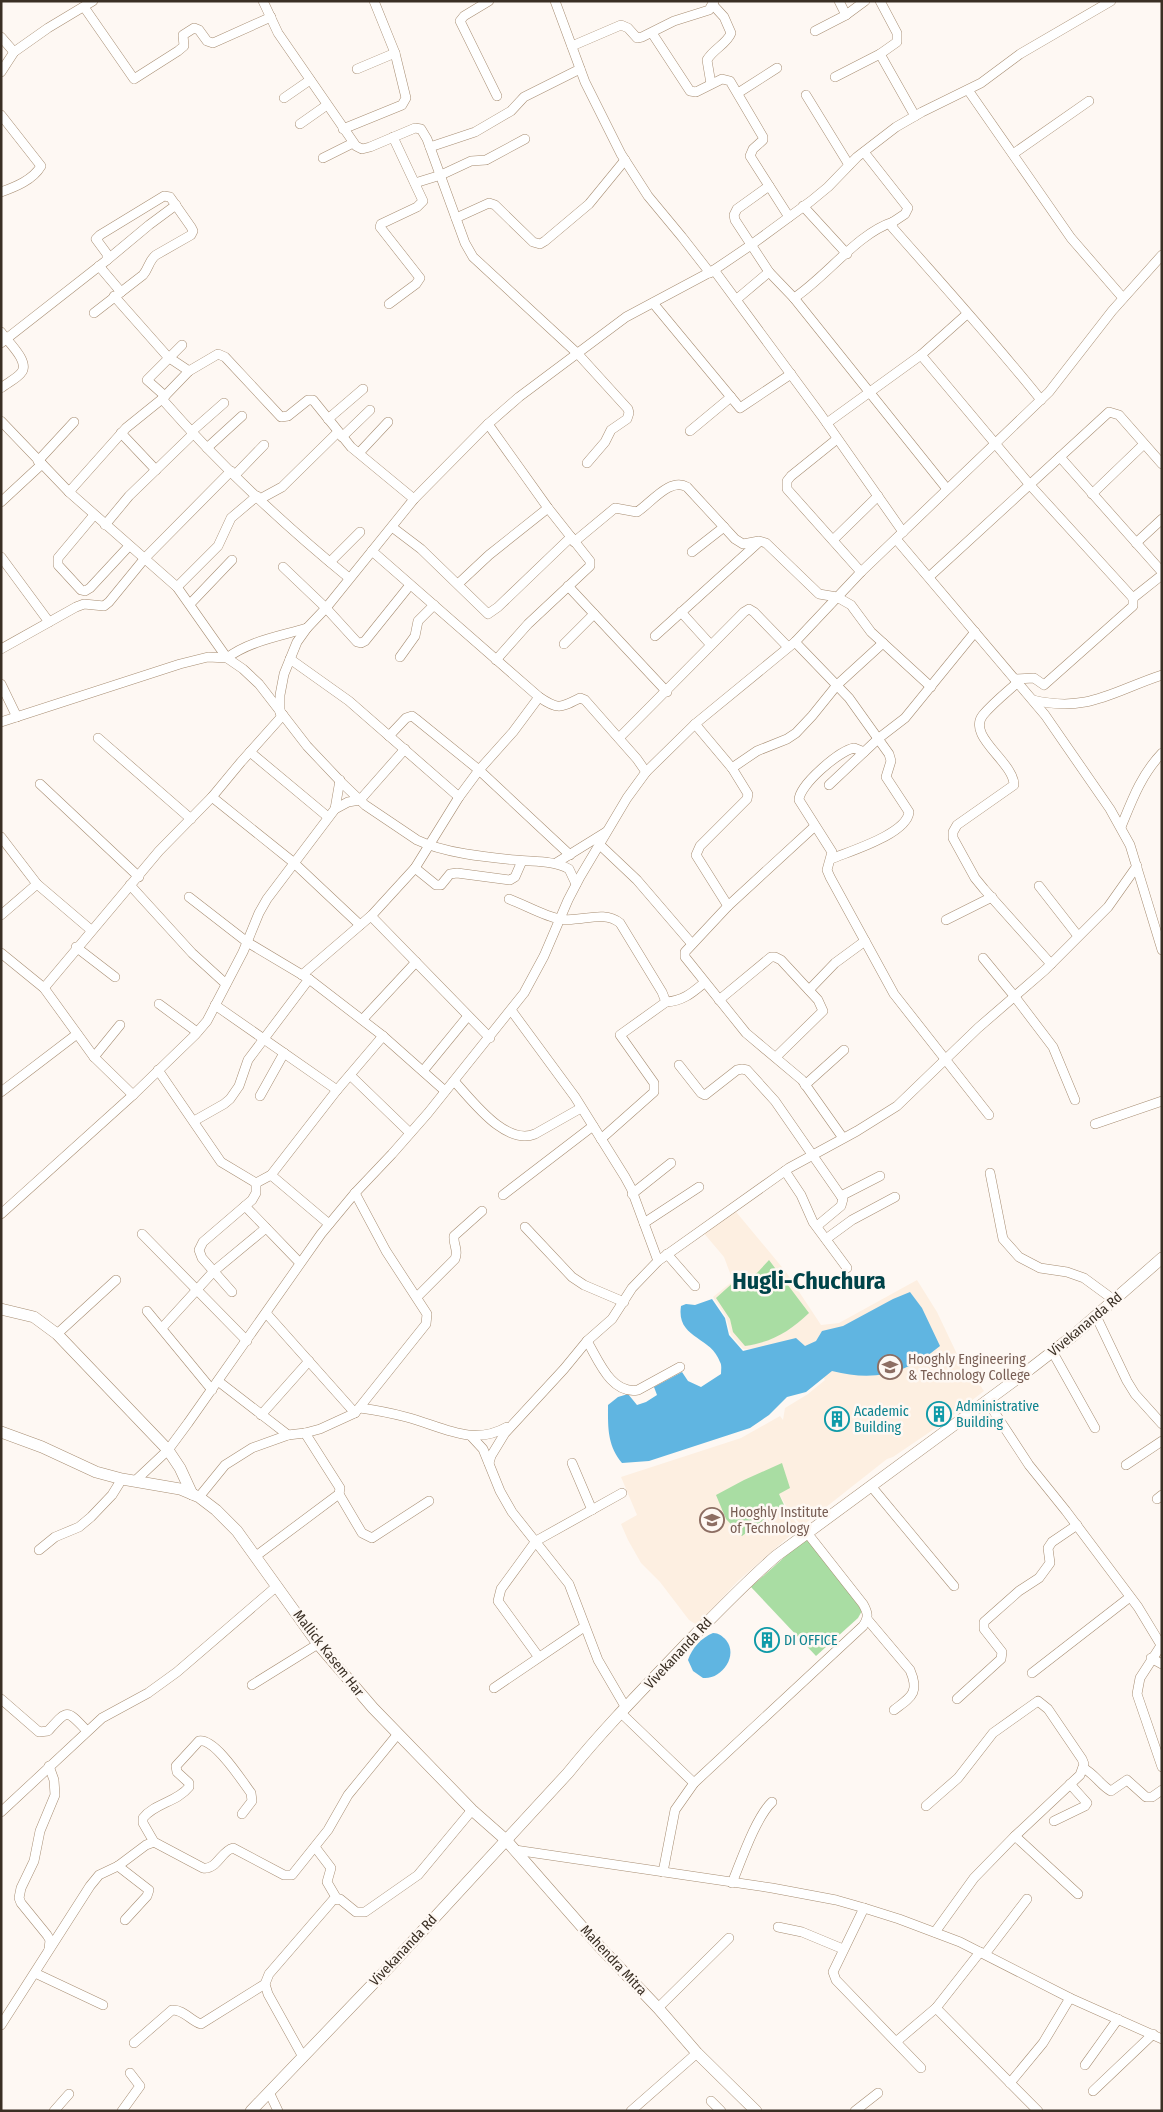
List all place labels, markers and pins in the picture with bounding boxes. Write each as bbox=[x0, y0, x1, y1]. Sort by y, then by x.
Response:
place label: Hooghly Engineering & Technology College bbox=[908, 1351, 1030, 1384]
school or university icon: Hooghly Engineering & Technology College bbox=[877, 1354, 903, 1380]
place label: Administrative Building bbox=[956, 1398, 1039, 1431]
building icon: Administrative Building bbox=[926, 1401, 952, 1427]
place label: Academic Building bbox=[854, 1403, 909, 1436]
building icon: Academic Building bbox=[824, 1406, 850, 1432]
place label: Hooghly Institute of Technology bbox=[730, 1504, 829, 1537]
school or university icon: Hooghly Institute of Technology bbox=[699, 1507, 725, 1533]
building icon: DI OFFICE bbox=[754, 1627, 780, 1653]
place label: DI OFFICE bbox=[784, 1632, 838, 1649]

